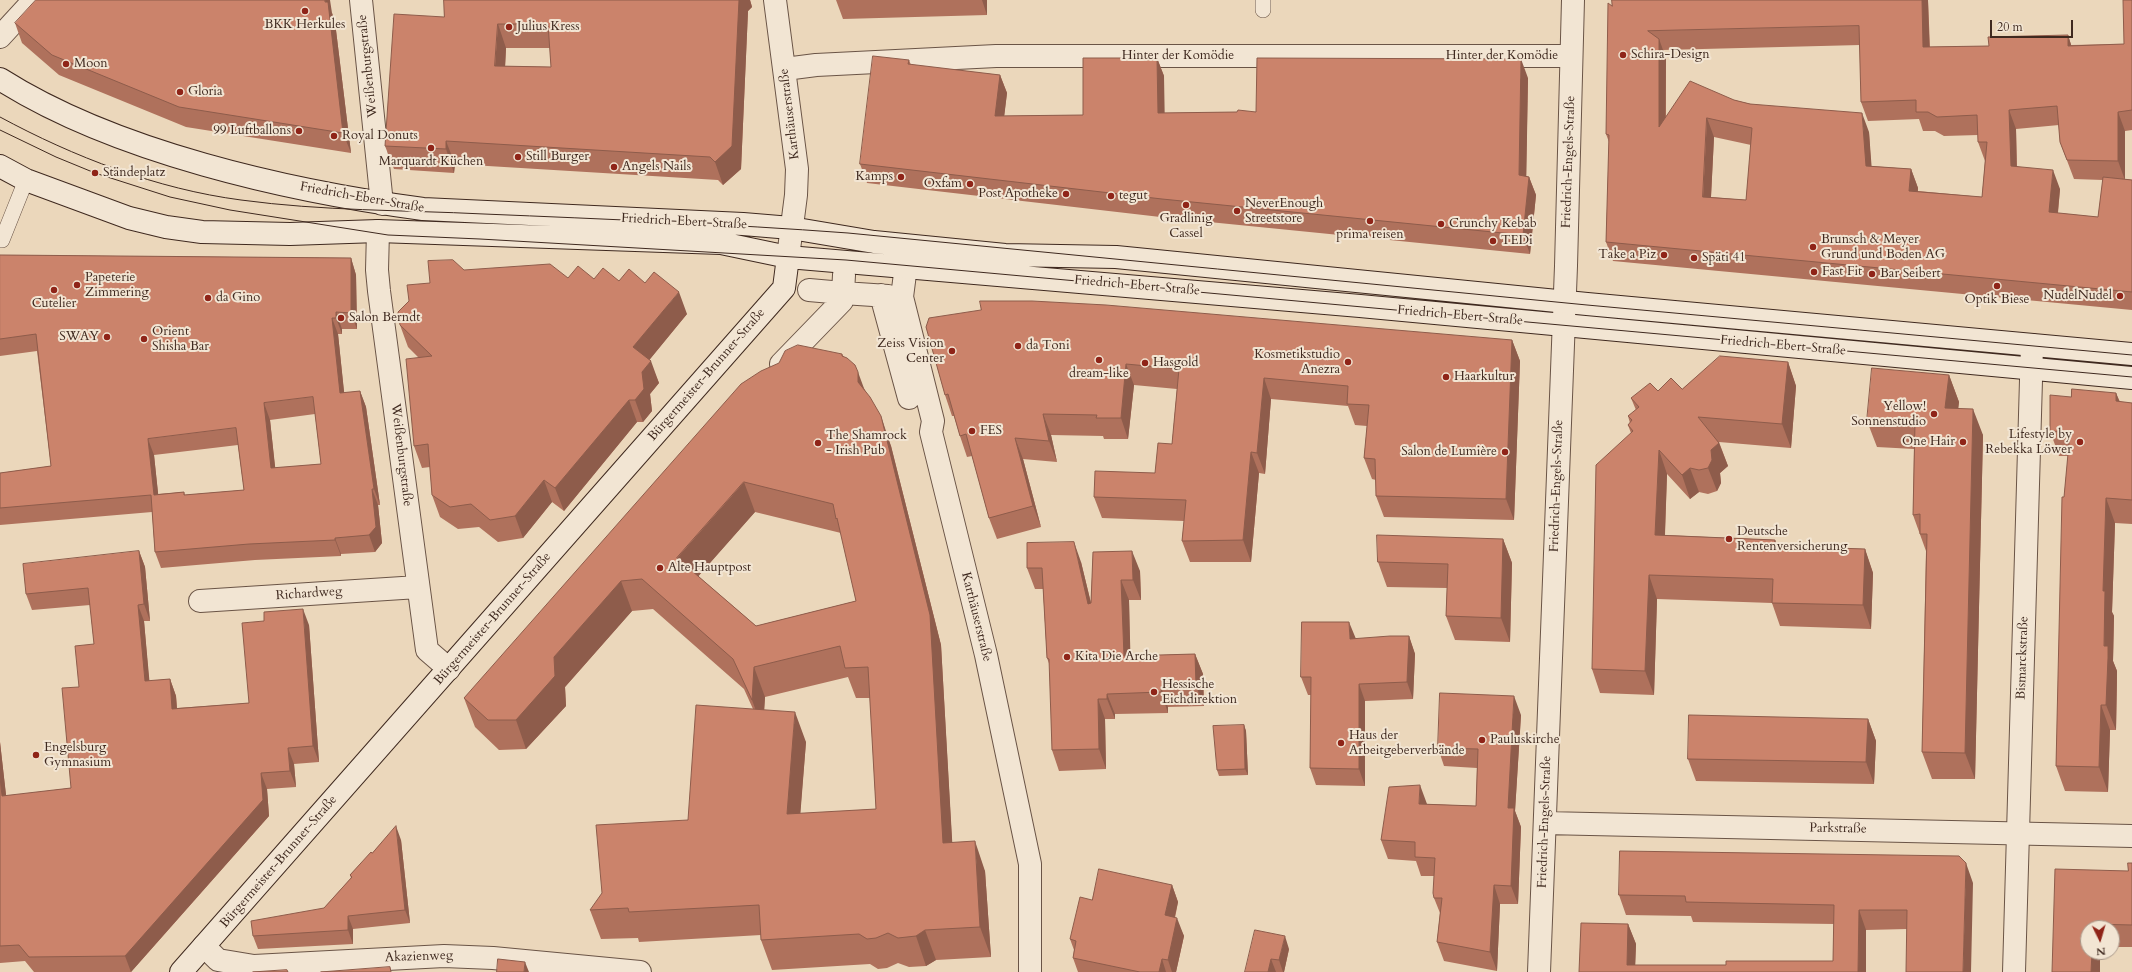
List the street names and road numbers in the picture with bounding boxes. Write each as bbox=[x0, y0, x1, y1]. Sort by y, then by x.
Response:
street label: Weißenburgstraße bbox=[355, 14, 381, 118]
street label: Hinter der Komödie bbox=[1122, 48, 1234, 64]
street label: Hinter der Komödie bbox=[1446, 48, 1558, 64]
street label: Karthäuserstraße bbox=[777, 68, 803, 160]
street label: Friedrich-Engels-Straße bbox=[1559, 95, 1579, 229]
street label: Friedrich-Ebert-Straße bbox=[299, 179, 425, 217]
street label: Friedrich-Ebert-Straße bbox=[621, 211, 747, 233]
street label: Friedrich-Ebert-Straße bbox=[1074, 273, 1200, 299]
street label: Friedrich-Ebert-Straße bbox=[1397, 303, 1523, 329]
street label: Bürgermeister-Brunner-Straße bbox=[645, 305, 769, 445]
street label: Friedrich-Ebert-Straße bbox=[1720, 333, 1846, 359]
street label: Weißenburgstraße bbox=[387, 403, 415, 507]
street label: Friedrich-Engels-Straße bbox=[1547, 419, 1567, 553]
street label: Bürgermeister-Brunner-Straße bbox=[431, 549, 555, 689]
street label: Karthäuserstraße bbox=[957, 571, 995, 663]
street label: Richardweg bbox=[275, 584, 343, 604]
street label: Bismarckstraße bbox=[2014, 616, 2032, 700]
street label: Friedrich-Engels-Straße bbox=[1535, 755, 1555, 889]
street label: Bürgermeister-Brunner-Straße bbox=[217, 792, 341, 932]
street label: Parkstraße bbox=[1809, 821, 1867, 837]
street label: Akazienweg bbox=[385, 948, 453, 966]

